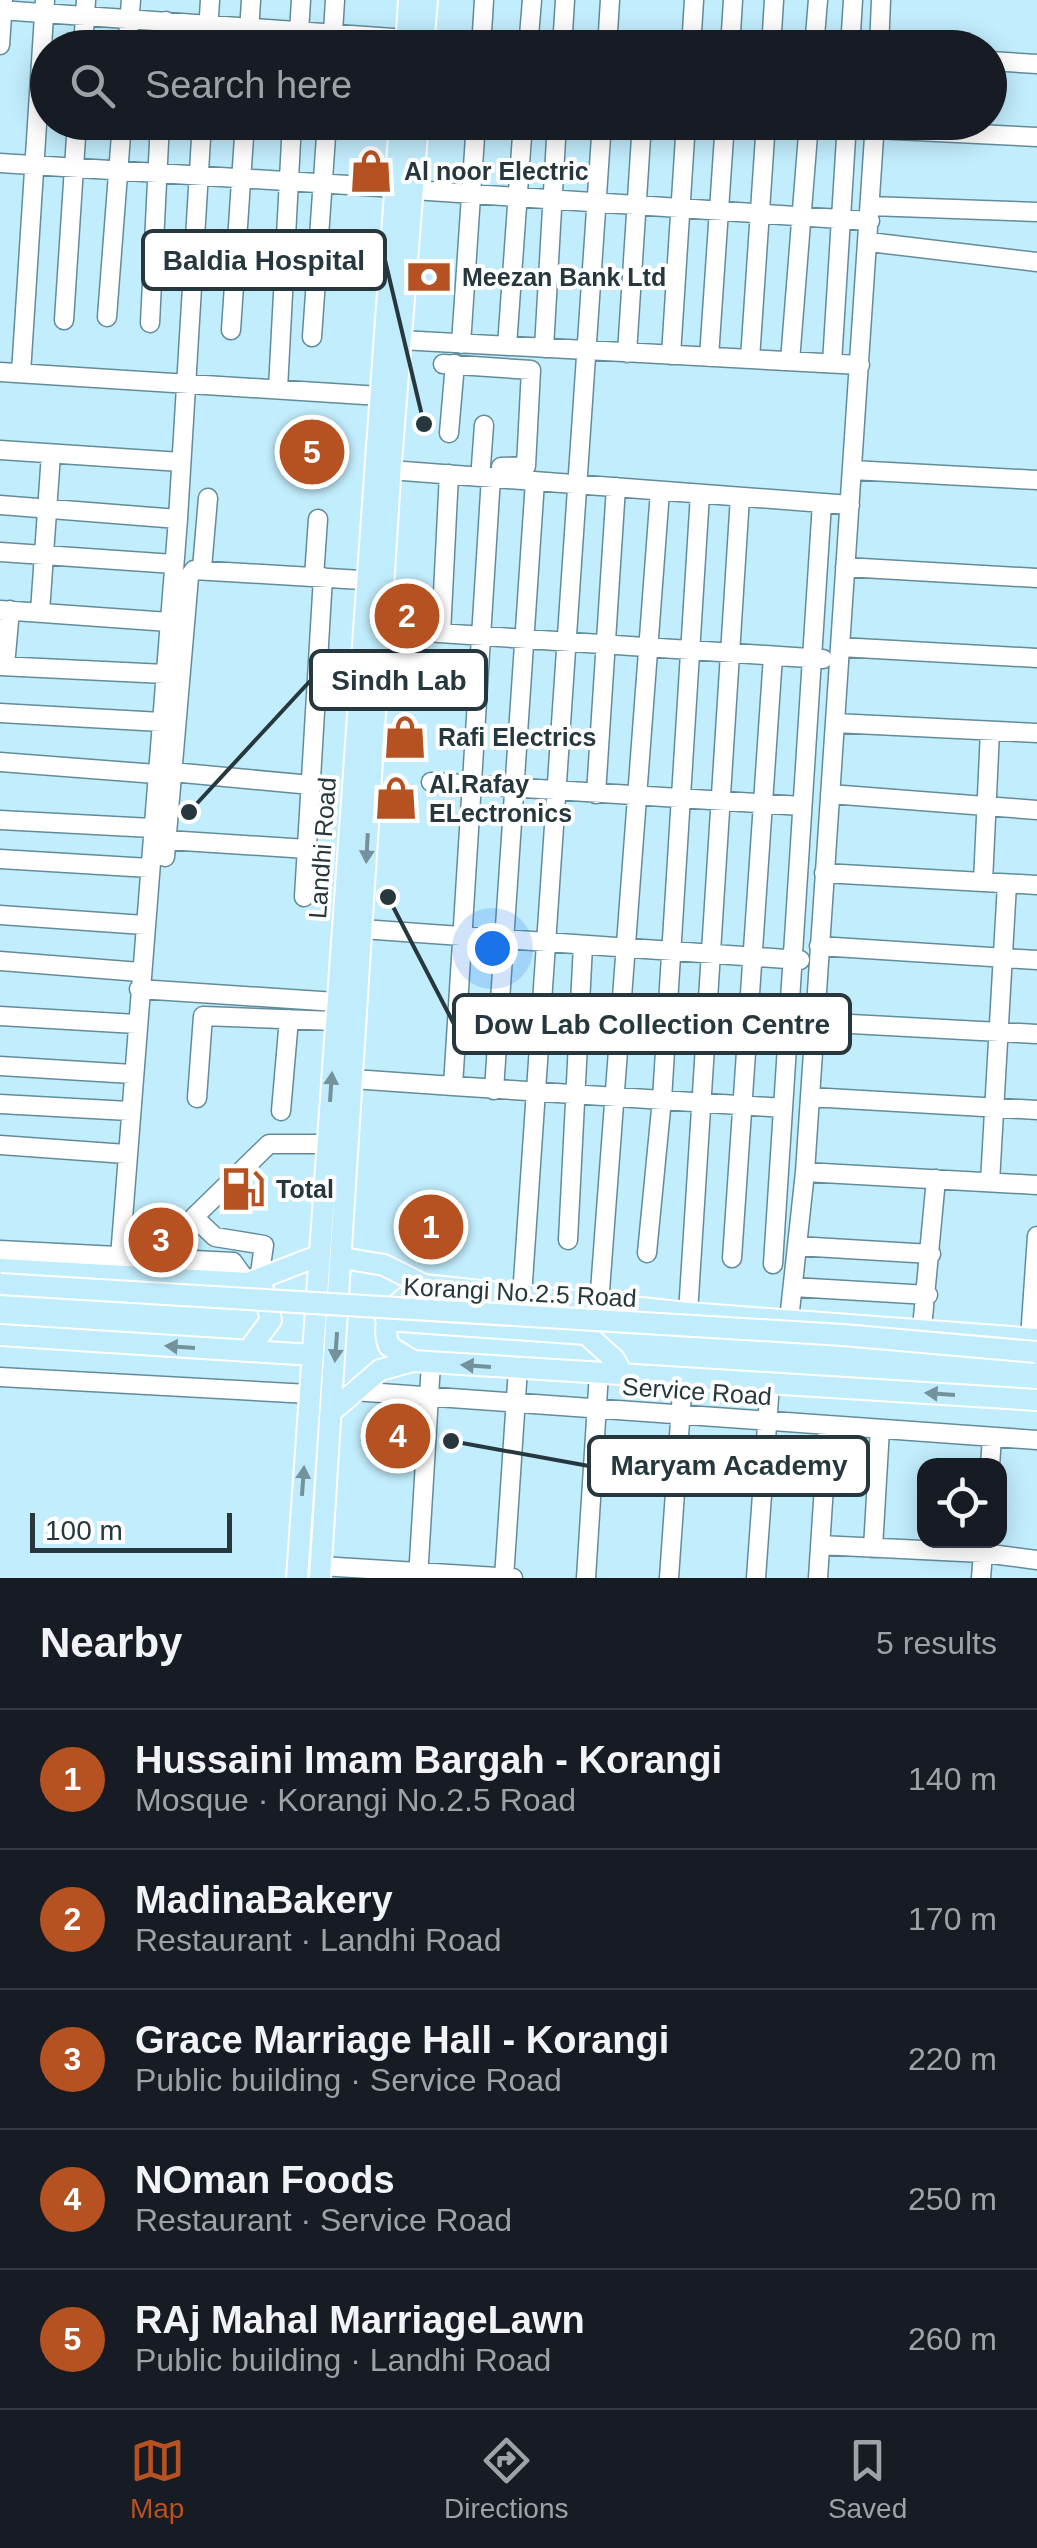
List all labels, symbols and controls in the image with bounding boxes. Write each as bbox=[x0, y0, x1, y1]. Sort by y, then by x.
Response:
search box bbox=[30, 30, 1007, 140]
icon: search bbox=[65, 58, 120, 113]
text: Search here bbox=[145, 64, 352, 106]
shop icon: Al noor Electric bbox=[347, 147, 395, 195]
place label: Al noor Electric bbox=[404, 157, 589, 185]
callout: Baldia Hospital bbox=[143, 231, 385, 289]
text: Baldia Hospital bbox=[163, 245, 365, 276]
bank icon: Meezan Bank Ltd bbox=[405, 253, 453, 301]
place label: Meezan Bank Ltd bbox=[462, 263, 666, 291]
pin: 5 bbox=[280, 414, 344, 490]
pin: 2 bbox=[374, 578, 440, 654]
callout: Sindh Lab bbox=[311, 651, 486, 709]
text: Sindh Lab bbox=[331, 665, 467, 696]
shop icon: Rafi Electrics bbox=[381, 713, 429, 761]
place label: Rafi Electrics bbox=[438, 723, 596, 751]
place label: Al.Rafay ELectronics bbox=[429, 770, 572, 827]
shop icon: Al.Rafay ELectronics bbox=[372, 774, 420, 822]
street label: Landhi Road bbox=[303, 776, 341, 920]
one-way arrow bbox=[359, 833, 375, 865]
your location bbox=[467, 923, 518, 974]
callout: Dow Lab Collection Centre bbox=[454, 995, 850, 1053]
text: Dow Lab Collection Centre bbox=[474, 1009, 830, 1040]
one-way arrow bbox=[323, 1070, 339, 1102]
fuel station icon: Total bbox=[219, 1165, 267, 1213]
place label: Total bbox=[276, 1175, 334, 1203]
pin: 1 bbox=[398, 1190, 464, 1264]
pin: 3 bbox=[128, 1202, 194, 1278]
street label: Korangi No.2.5 Road bbox=[403, 1272, 637, 1312]
one-way arrow bbox=[328, 1332, 344, 1364]
one-way arrow bbox=[164, 1339, 196, 1355]
one-way arrow bbox=[459, 1358, 491, 1374]
street label: Service Road bbox=[621, 1372, 773, 1410]
one-way arrow bbox=[923, 1386, 955, 1402]
pin: 4 bbox=[366, 1398, 430, 1474]
callout: Maryam Academy bbox=[589, 1437, 868, 1495]
text: Maryam Academy bbox=[610, 1450, 848, 1481]
map controls bbox=[917, 1458, 1007, 1548]
button: locate bbox=[917, 1458, 1007, 1548]
one-way arrow bbox=[295, 1464, 311, 1496]
scale bar bbox=[30, 1508, 232, 1552]
text: 100 m bbox=[45, 1515, 123, 1546]
text: Nearby bbox=[40, 1619, 182, 1666]
text: 5 results bbox=[876, 1625, 997, 1661]
text: Hussaini Imam Bargah - Korangi bbox=[135, 1739, 722, 1781]
text: 1 bbox=[64, 1761, 81, 1797]
text: 140 m bbox=[908, 1761, 997, 1797]
text: Mosque · Korangi No.2.5 Road bbox=[135, 1782, 576, 1818]
text: MadinaBakery bbox=[135, 1879, 393, 1921]
text: 2 bbox=[64, 1901, 81, 1937]
text: 170 m bbox=[908, 1901, 997, 1937]
text: Restaurant · Landhi Road bbox=[135, 1922, 501, 1958]
text: Grace Marriage Hall - Korangi bbox=[135, 2019, 669, 2061]
text: 3 bbox=[64, 2041, 81, 2077]
text: 220 m bbox=[908, 2041, 997, 2077]
text: Public building · Service Road bbox=[135, 2062, 562, 2098]
text: NOman Foods bbox=[135, 2159, 395, 2201]
text: 4 bbox=[64, 2181, 81, 2217]
text: 250 m bbox=[908, 2181, 997, 2217]
text: Restaurant · Service Road bbox=[135, 2202, 512, 2238]
text: RAj Mahal MarriageLawn bbox=[135, 2299, 585, 2341]
text: 5 bbox=[64, 2321, 81, 2357]
text: 260 m bbox=[908, 2321, 997, 2357]
text: Public building · Landhi Road bbox=[135, 2342, 551, 2378]
tab: Map bbox=[130, 2433, 185, 2525]
tab: Directions bbox=[444, 2433, 569, 2525]
tab: Saved bbox=[828, 2433, 907, 2525]

